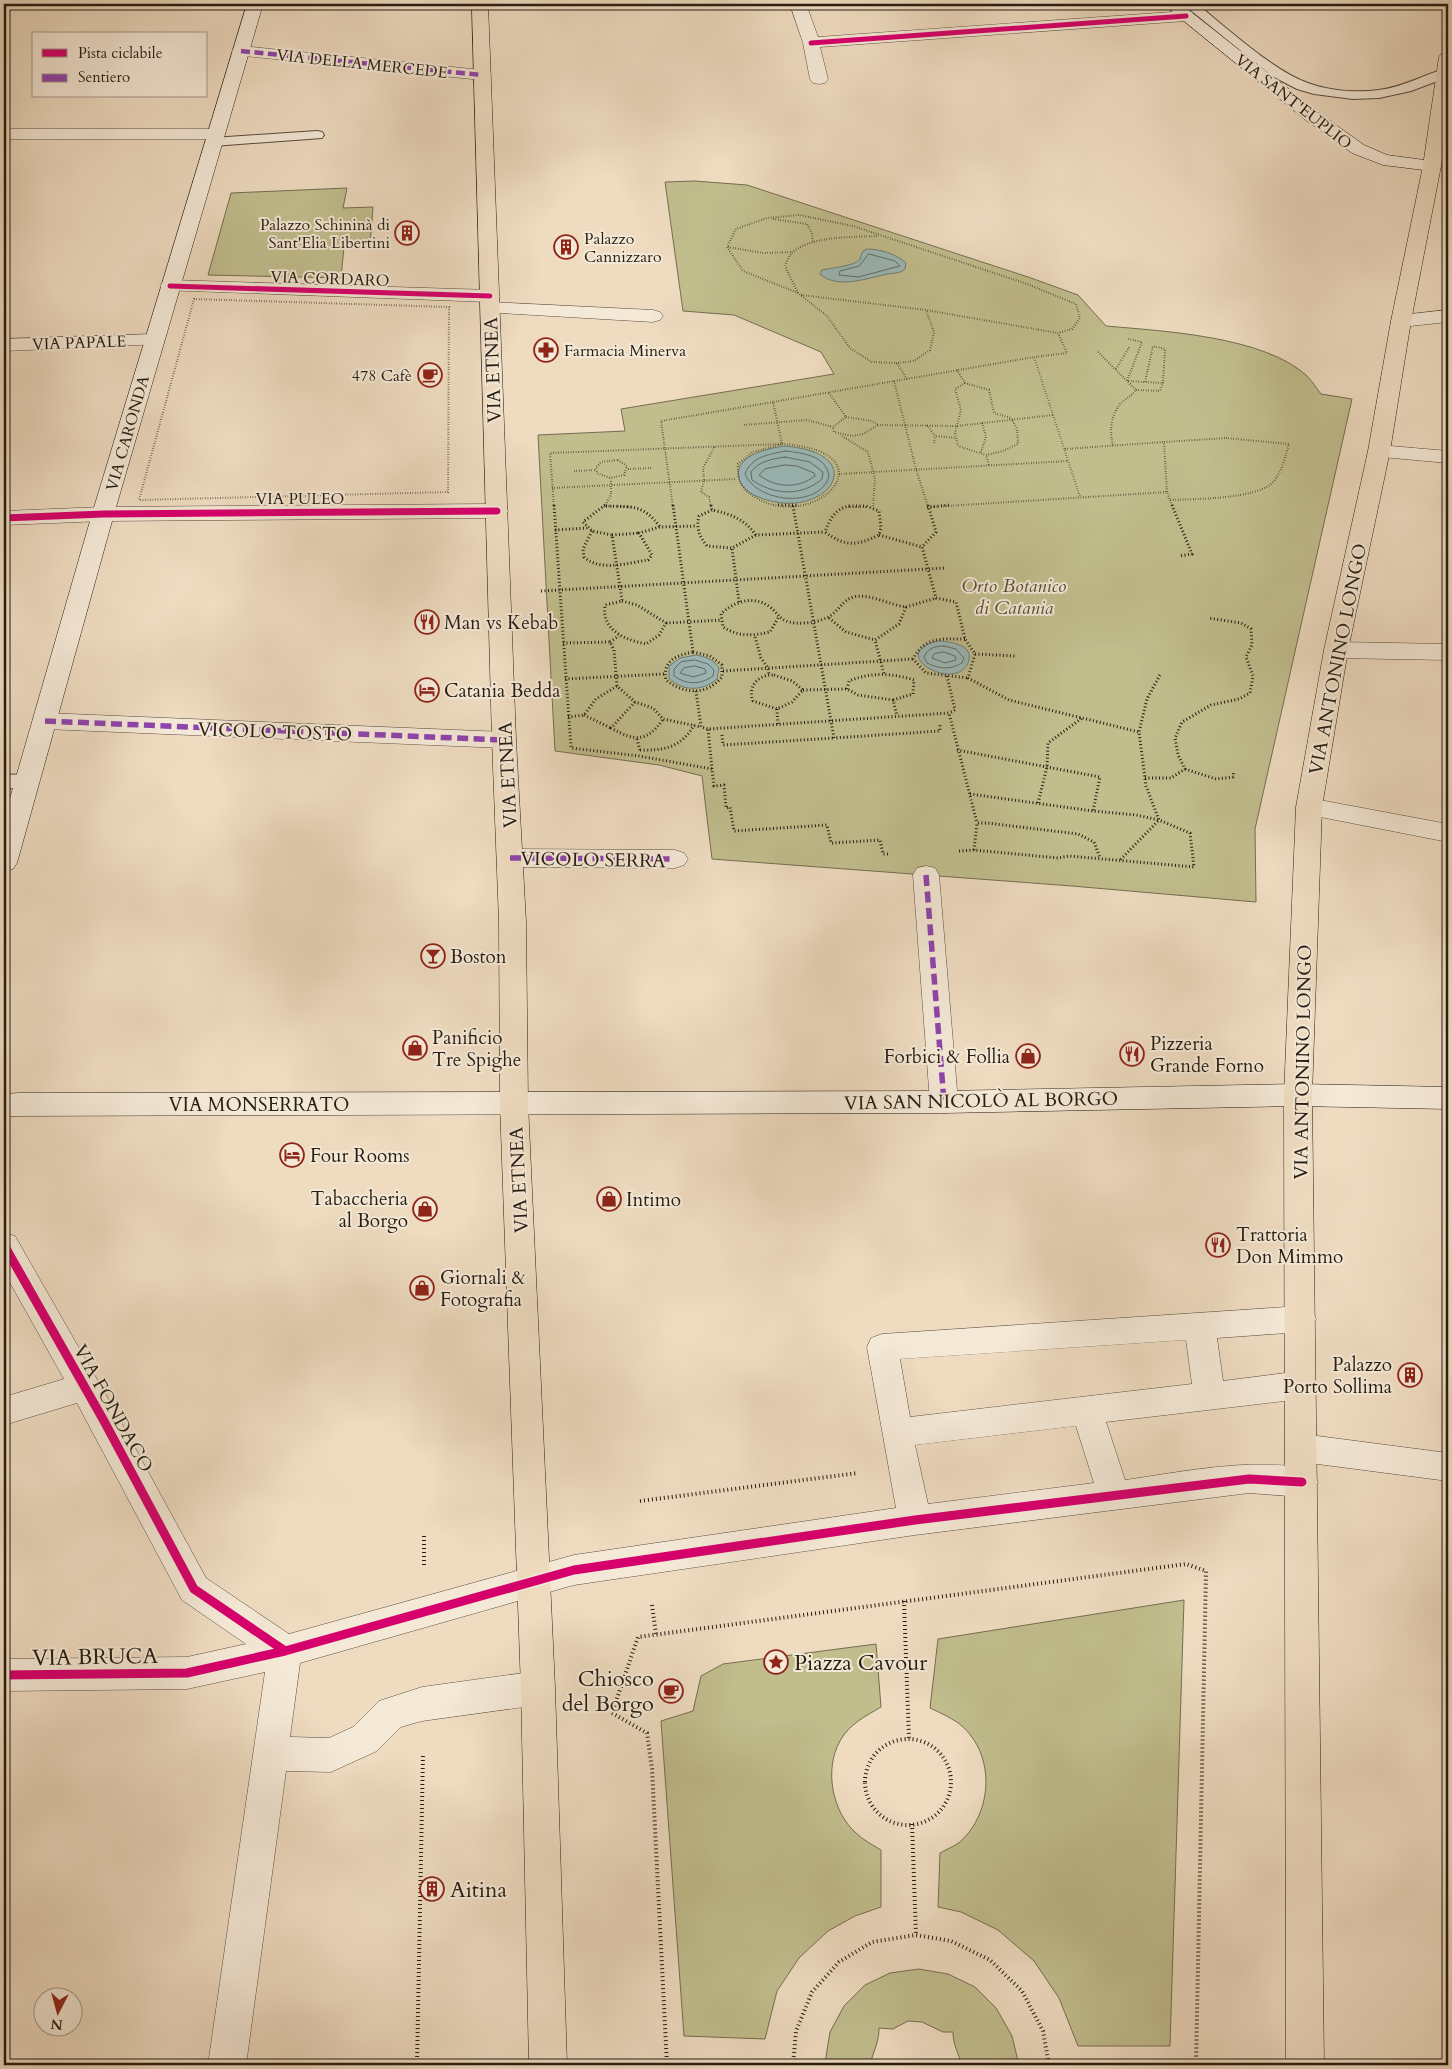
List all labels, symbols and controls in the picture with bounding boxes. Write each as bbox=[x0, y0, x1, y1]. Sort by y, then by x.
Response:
legend bbox=[32, 32, 208, 98]
text: Pista ciclabile bbox=[78, 43, 163, 63]
street label: VIA DELLA MERCEDE bbox=[275, 44, 449, 84]
street label: VIA SANT'EUPLIO bbox=[1230, 49, 1356, 154]
text: Sentiero bbox=[78, 67, 130, 87]
place label: Palazzo Schininà di Sant'Elia Libertini bbox=[260, 214, 391, 254]
building icon: Palazzo Schininà di Sant'Elia Libertini bbox=[394, 220, 420, 246]
place label: Palazzo Cannizzaro bbox=[584, 228, 662, 268]
building icon: Palazzo Cannizzaro bbox=[553, 234, 579, 260]
street label: VIA CORDARO bbox=[270, 266, 390, 292]
street label: VIA ETNEA bbox=[478, 316, 508, 423]
street label: VIA PAPALE bbox=[32, 330, 127, 356]
pharmacy icon: Farmacia Minerva bbox=[533, 337, 559, 363]
place label: Farmacia Minerva bbox=[564, 340, 686, 362]
cafe icon: 478 Cafè bbox=[417, 362, 443, 388]
place label: 478 Cafè bbox=[352, 365, 412, 387]
street label: VIA CARONDA bbox=[101, 372, 155, 494]
street label: VIA PULEO bbox=[256, 488, 344, 510]
street label: VIA ANTONINO LONGO bbox=[1303, 541, 1373, 777]
park label: Orto Botanico di Catania bbox=[962, 573, 1067, 621]
restaurant icon: Man vs Kebab bbox=[414, 609, 440, 635]
place label: Man vs Kebab bbox=[444, 610, 558, 636]
hotel icon: Catania Bedda bbox=[414, 677, 440, 703]
place label: Catania Bedda bbox=[444, 678, 560, 704]
street label: VICOLO TOSTO bbox=[197, 716, 353, 748]
street label: VIA ETNEA bbox=[492, 721, 524, 829]
street label: VICOLO SERRA bbox=[520, 846, 666, 874]
bar icon: Boston bbox=[420, 943, 446, 969]
place label: Boston bbox=[450, 944, 507, 970]
street label: VIA ANTONINO LONGO bbox=[1288, 944, 1318, 1180]
place label: Panificio Tre Spighe bbox=[432, 1025, 521, 1073]
place label: Pizzeria Grande Forno bbox=[1150, 1031, 1264, 1079]
shop icon: Panificio Tre Spighe bbox=[402, 1035, 428, 1061]
restaurant icon: Pizzeria Grande Forno bbox=[1119, 1041, 1145, 1067]
shop icon: Forbici & Follia bbox=[1015, 1043, 1041, 1069]
place label: Forbici & Follia bbox=[884, 1044, 1010, 1070]
street label: VIA SAN NICOLÒ AL BORGO bbox=[844, 1085, 1118, 1116]
street label: VIA MONSERRATO bbox=[168, 1092, 350, 1118]
street label: VIA ETNEA bbox=[503, 1126, 535, 1234]
hotel icon: Four Rooms bbox=[279, 1142, 305, 1168]
place label: Four Rooms bbox=[310, 1143, 410, 1169]
place label: Tabaccheria al Borgo bbox=[311, 1186, 408, 1234]
shop icon: Intimo bbox=[596, 1186, 622, 1212]
place label: Intimo bbox=[626, 1187, 681, 1213]
shop icon: Tabaccheria al Borgo bbox=[412, 1196, 438, 1222]
place label: Trattoria Don Mimmo bbox=[1236, 1222, 1343, 1270]
restaurant icon: Trattoria Don Mimmo bbox=[1205, 1232, 1231, 1258]
place label: Giornali & Fotografia bbox=[440, 1265, 526, 1313]
shop icon: Giornali & Fotografia bbox=[409, 1275, 435, 1301]
street label: VIA FONDACO bbox=[67, 1340, 159, 1477]
place label: Palazzo Porto Sollima bbox=[1283, 1352, 1392, 1400]
building icon: Palazzo Porto Sollima bbox=[1397, 1362, 1423, 1388]
street label: VIA BRUCA bbox=[32, 1641, 159, 1673]
place label: Piazza Cavour bbox=[794, 1648, 928, 1678]
place icon: Piazza Cavour bbox=[763, 1649, 789, 1675]
place label: Chiosco del Borgo bbox=[562, 1664, 654, 1719]
cafe icon: Chiosco del Borgo bbox=[658, 1678, 684, 1704]
place label: Aitina bbox=[450, 1875, 507, 1905]
building icon: Aitina bbox=[419, 1876, 445, 1902]
north arrow bbox=[32, 1986, 82, 2036]
text: N bbox=[50, 2014, 64, 2035]

